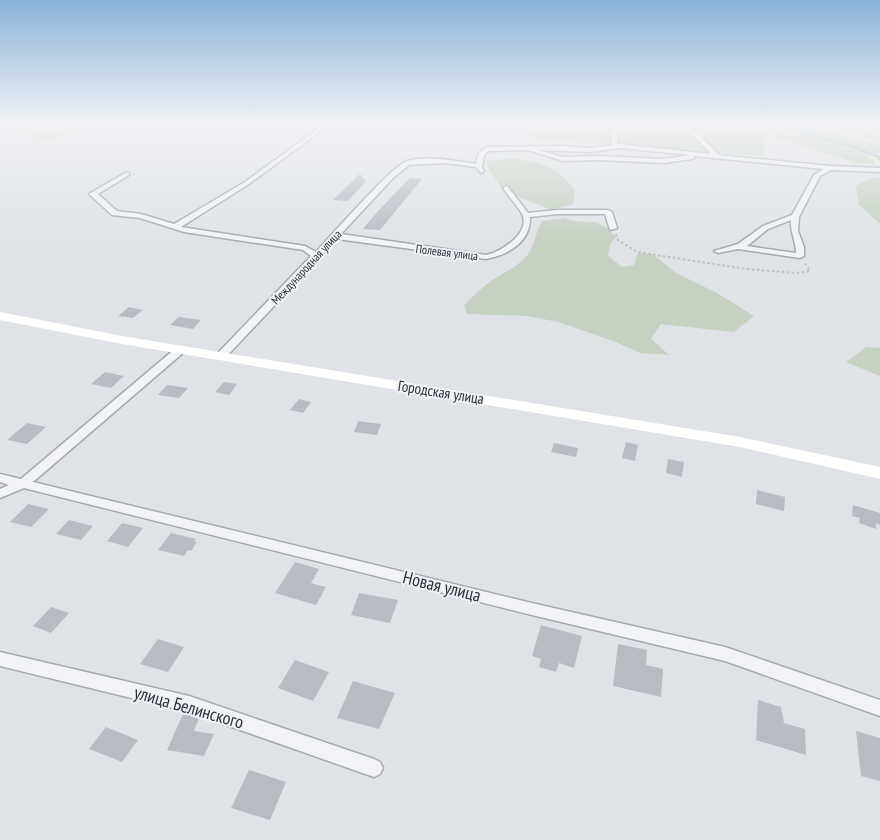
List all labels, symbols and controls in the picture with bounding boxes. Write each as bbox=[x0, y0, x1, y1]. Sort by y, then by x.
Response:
street label: Международная улица bbox=[268, 226, 344, 307]
street label: Полевая улица bbox=[415, 241, 479, 263]
street label: Городская улица bbox=[397, 376, 485, 408]
street label: Новая улица bbox=[401, 565, 483, 607]
street label: улица Белинского bbox=[132, 680, 247, 734]

